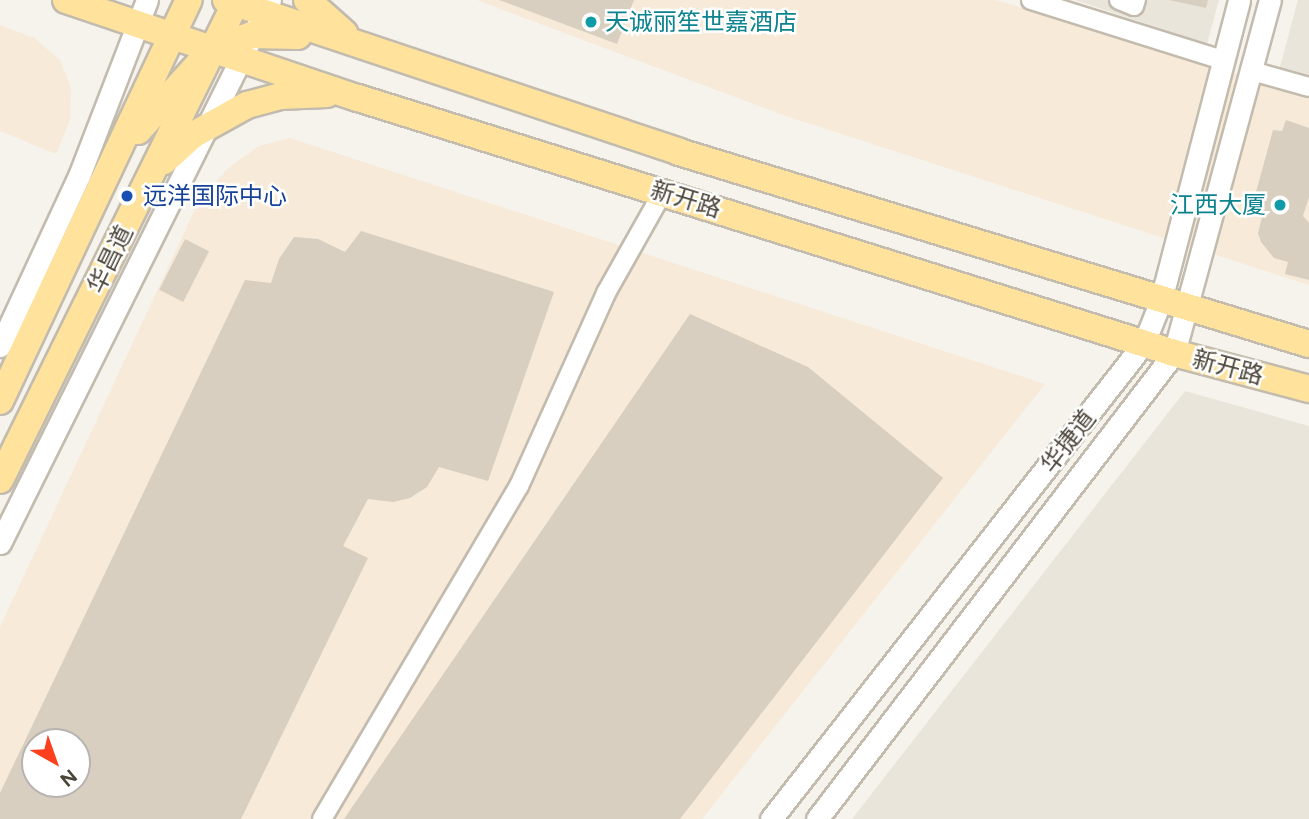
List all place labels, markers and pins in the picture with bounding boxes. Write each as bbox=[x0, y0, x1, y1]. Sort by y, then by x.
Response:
place label: 天诚丽笙世嘉酒店 bbox=[605, 8, 797, 36]
marker: 天诚丽笙世嘉酒店 bbox=[583, 14, 599, 30]
place label: 远洋国际中心 bbox=[143, 182, 287, 210]
marker: 远洋国际中心 bbox=[117, 186, 137, 206]
place label: 江西大厦 bbox=[1170, 191, 1266, 219]
marker: 江西大厦 bbox=[1272, 197, 1288, 213]

